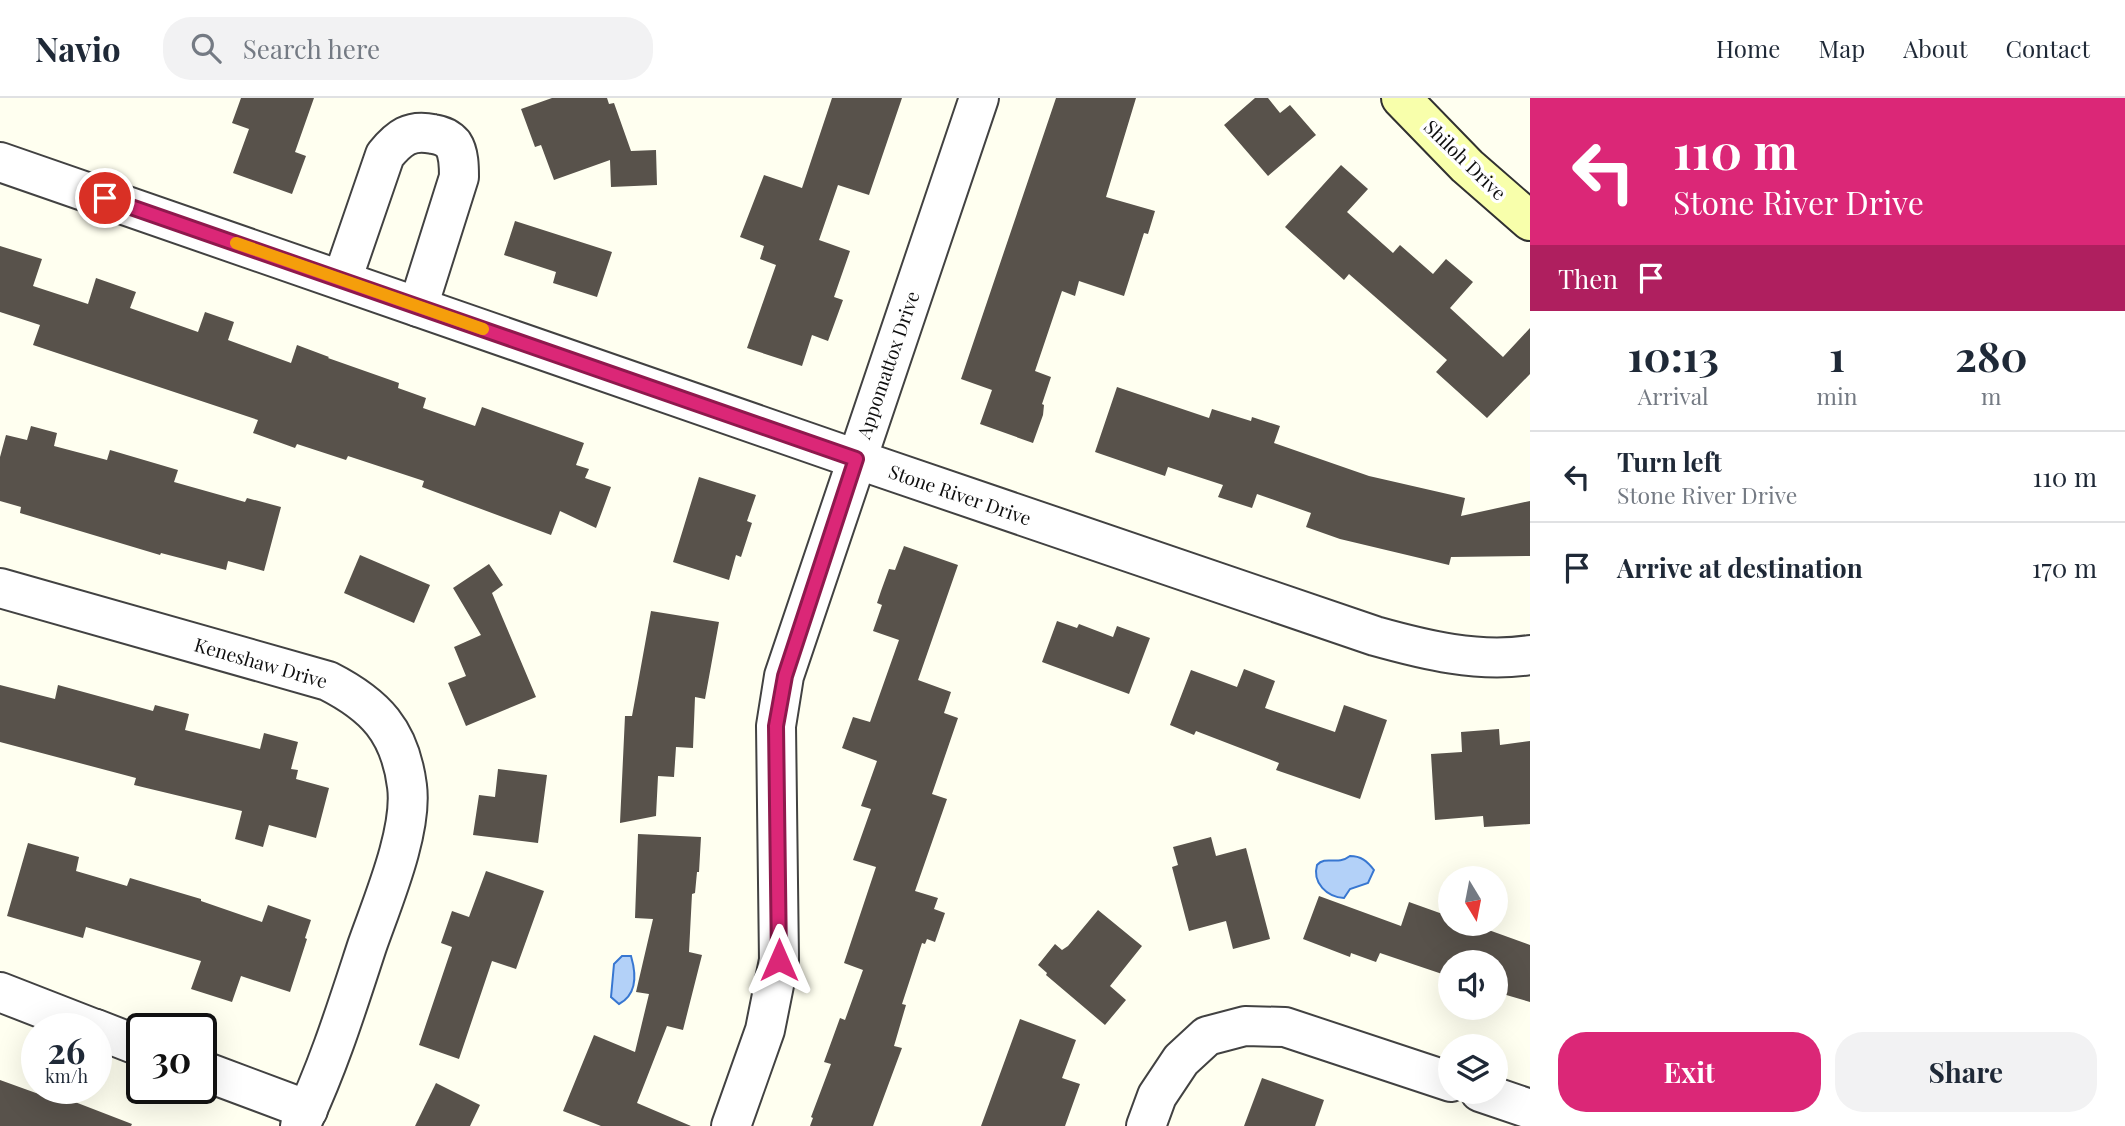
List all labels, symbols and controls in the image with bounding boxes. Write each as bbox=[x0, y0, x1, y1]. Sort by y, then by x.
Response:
search box bbox=[163, 17, 653, 80]
text: Navio bbox=[35, 26, 121, 70]
icon: search bbox=[187, 29, 225, 67]
text: Search here bbox=[243, 31, 380, 66]
text: Home bbox=[1716, 32, 1780, 64]
text: Map bbox=[1818, 32, 1865, 64]
text: About bbox=[1903, 32, 1967, 64]
text: Contact bbox=[2005, 32, 2090, 64]
street label: Shiloh Drive bbox=[1419, 114, 1512, 205]
text: 110 m bbox=[1673, 117, 1798, 182]
icon: left bbox=[1558, 126, 1649, 217]
pin bbox=[75, 168, 135, 228]
icon: arrive bbox=[86, 179, 124, 217]
text: Stone River Drive bbox=[1673, 180, 1924, 223]
icon: arrive bbox=[1632, 259, 1670, 297]
text: Then bbox=[1558, 261, 1618, 296]
street label: Appomattox Drive bbox=[849, 287, 924, 443]
text: 10:13 bbox=[1627, 327, 1719, 383]
text: 1 bbox=[1829, 327, 1845, 383]
text: 280 bbox=[1955, 327, 2028, 383]
text: Arrival bbox=[1638, 380, 1709, 411]
text: min bbox=[1817, 380, 1857, 411]
text: m bbox=[1981, 380, 2001, 411]
text: Turn left bbox=[1617, 444, 1722, 479]
street label: Stone River Drive bbox=[886, 458, 1035, 531]
icon: left bbox=[1558, 458, 1596, 496]
text: 110 m bbox=[2033, 459, 2097, 494]
text: Stone River Drive bbox=[1617, 479, 1797, 510]
icon: arrive bbox=[1558, 549, 1596, 587]
text: Arrive at destination bbox=[1617, 550, 1863, 585]
text: 170 m bbox=[2032, 550, 2097, 585]
street label: Keneshaw Drive bbox=[192, 631, 331, 693]
north arrow bbox=[1438, 866, 1508, 936]
map controls bbox=[1438, 866, 1508, 1104]
position arrow bbox=[742, 923, 816, 997]
button: sound bbox=[1438, 950, 1508, 1020]
speed limit sign: 30 bbox=[126, 1013, 217, 1104]
text: 26 bbox=[48, 1026, 85, 1073]
button: Exit bbox=[1558, 1032, 1821, 1112]
button: Share bbox=[1835, 1032, 2097, 1112]
button: layers bbox=[1438, 1034, 1508, 1104]
text: km/h bbox=[45, 1064, 88, 1088]

